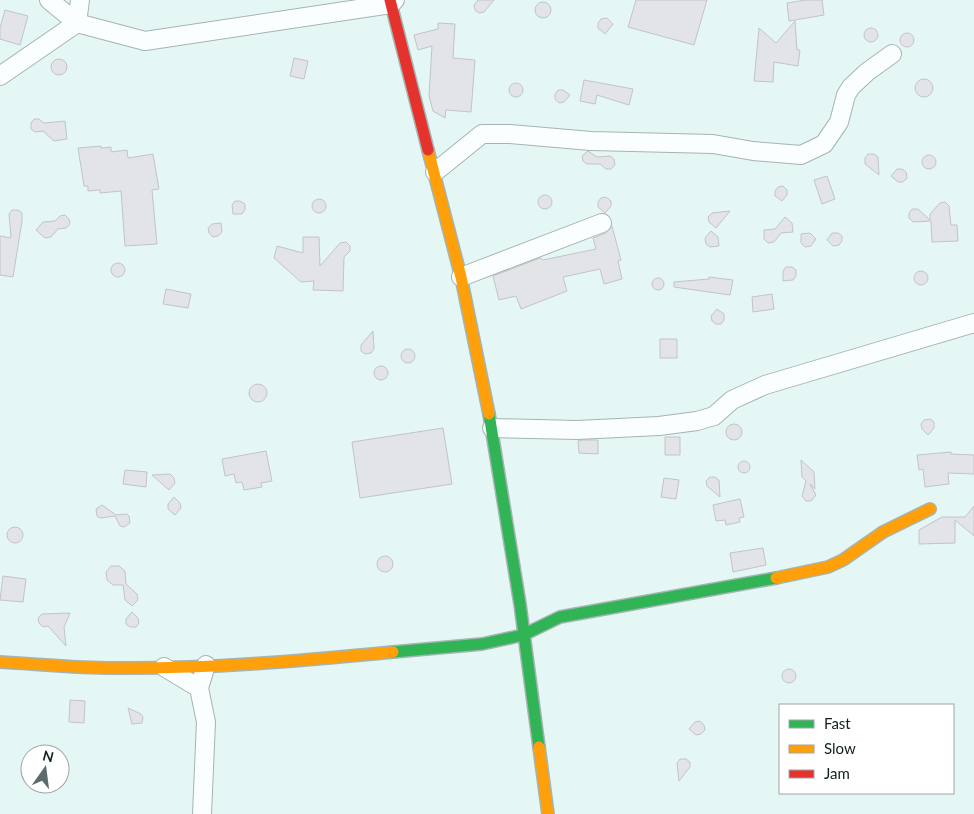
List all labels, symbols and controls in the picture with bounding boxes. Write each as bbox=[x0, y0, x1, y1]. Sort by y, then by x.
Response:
legend bbox=[779, 704, 954, 794]
text: Fast bbox=[824, 714, 851, 732]
text: Slow bbox=[824, 739, 856, 757]
north arrow bbox=[20, 744, 70, 794]
text: N bbox=[41, 746, 56, 765]
text: Jam bbox=[824, 764, 850, 782]

